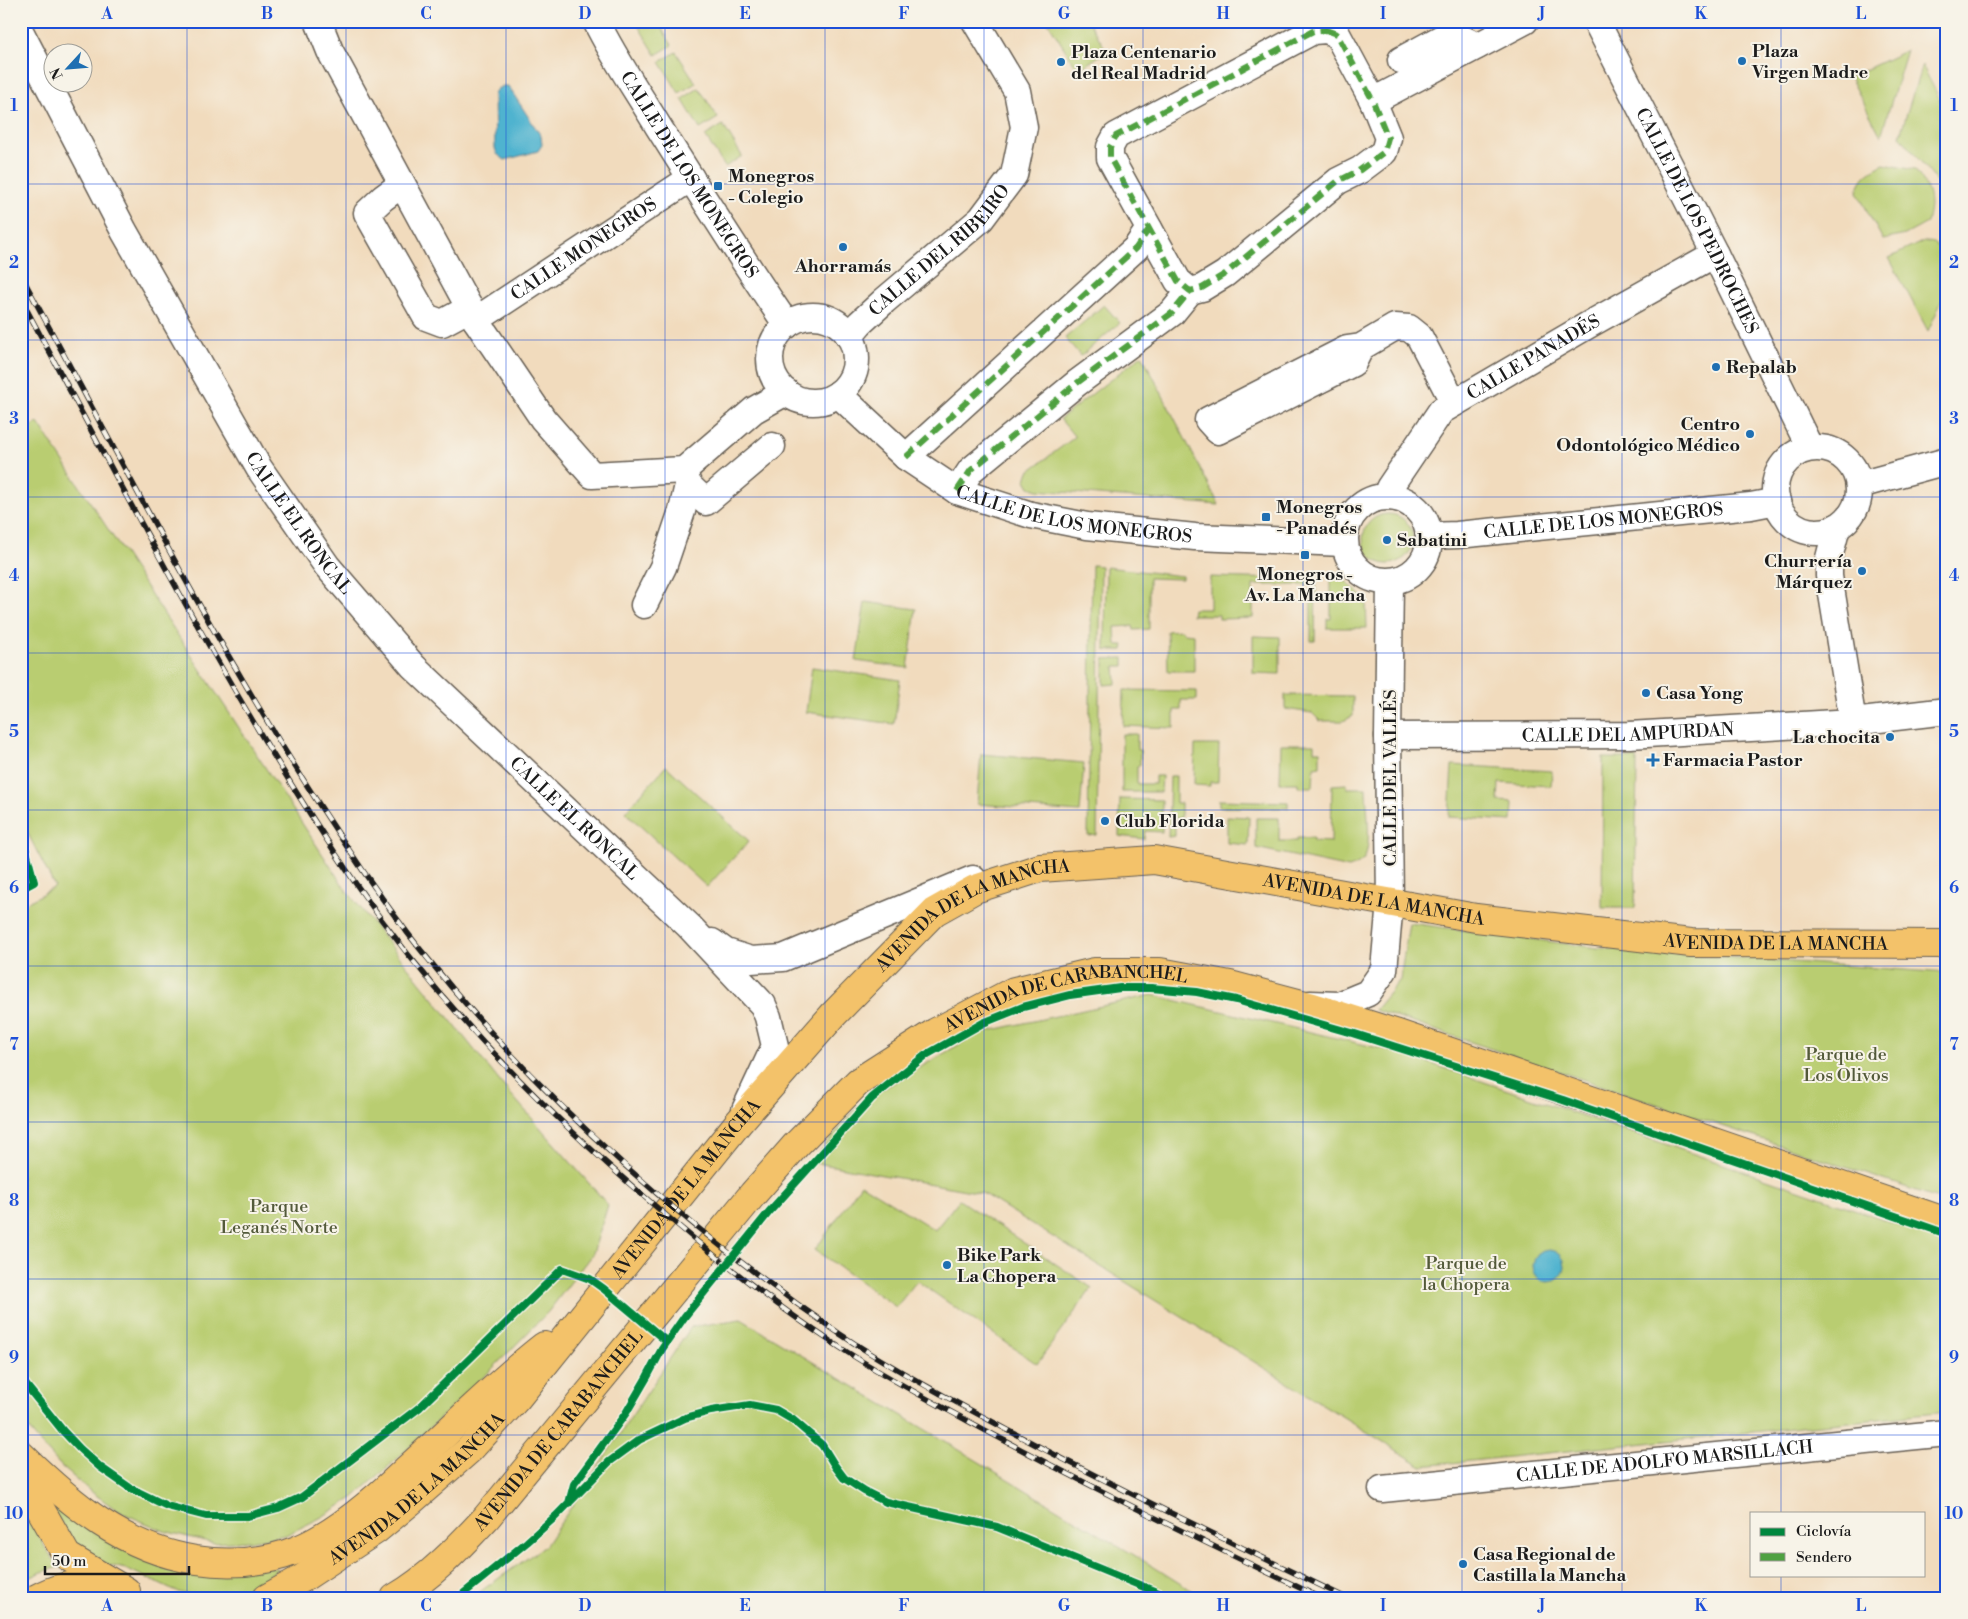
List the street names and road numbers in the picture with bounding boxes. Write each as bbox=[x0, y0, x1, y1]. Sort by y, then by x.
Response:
street label: CALLE DE LOS MONEGROS bbox=[615, 67, 763, 283]
street label: CALLE DE LOS PEDROCHES bbox=[1630, 104, 1763, 338]
street label: CALLE DEL RIBEIRO bbox=[864, 180, 1015, 321]
street label: CALLE MONEGROS bbox=[506, 193, 662, 306]
street label: CALLE PANADÉS bbox=[1463, 310, 1605, 405]
street label: CALLE EL RONCAL bbox=[240, 448, 357, 599]
street label: CALLE DE LOS MONEGROS bbox=[953, 480, 1193, 549]
street label: CALLE DE LOS MONEGROS bbox=[1482, 498, 1724, 544]
street label: CALLE DEL VALLÉS bbox=[1379, 689, 1402, 867]
street label: CALLE DEL AMPURDAN bbox=[1522, 718, 1735, 747]
street label: CALLE EL RONCAL bbox=[505, 752, 644, 885]
street label: AVENIDA DE LA MANCHA bbox=[870, 855, 1072, 978]
street label: AVENIDA DE LA MANCHA bbox=[1260, 869, 1486, 931]
street label: AVENIDA DE LA MANCHA bbox=[1661, 929, 1889, 956]
street label: AVENIDA DE CARABANCHEL bbox=[939, 960, 1190, 1038]
street label: AVENIDA DE LA MANCHA bbox=[606, 1094, 766, 1284]
street label: AVENIDA DE CARABANCHEL bbox=[468, 1325, 648, 1537]
street label: AVENIDA DE LA MANCHA bbox=[323, 1407, 510, 1571]
street label: CALLE DE ADOLFO MARSILLACH bbox=[1515, 1435, 1815, 1488]

